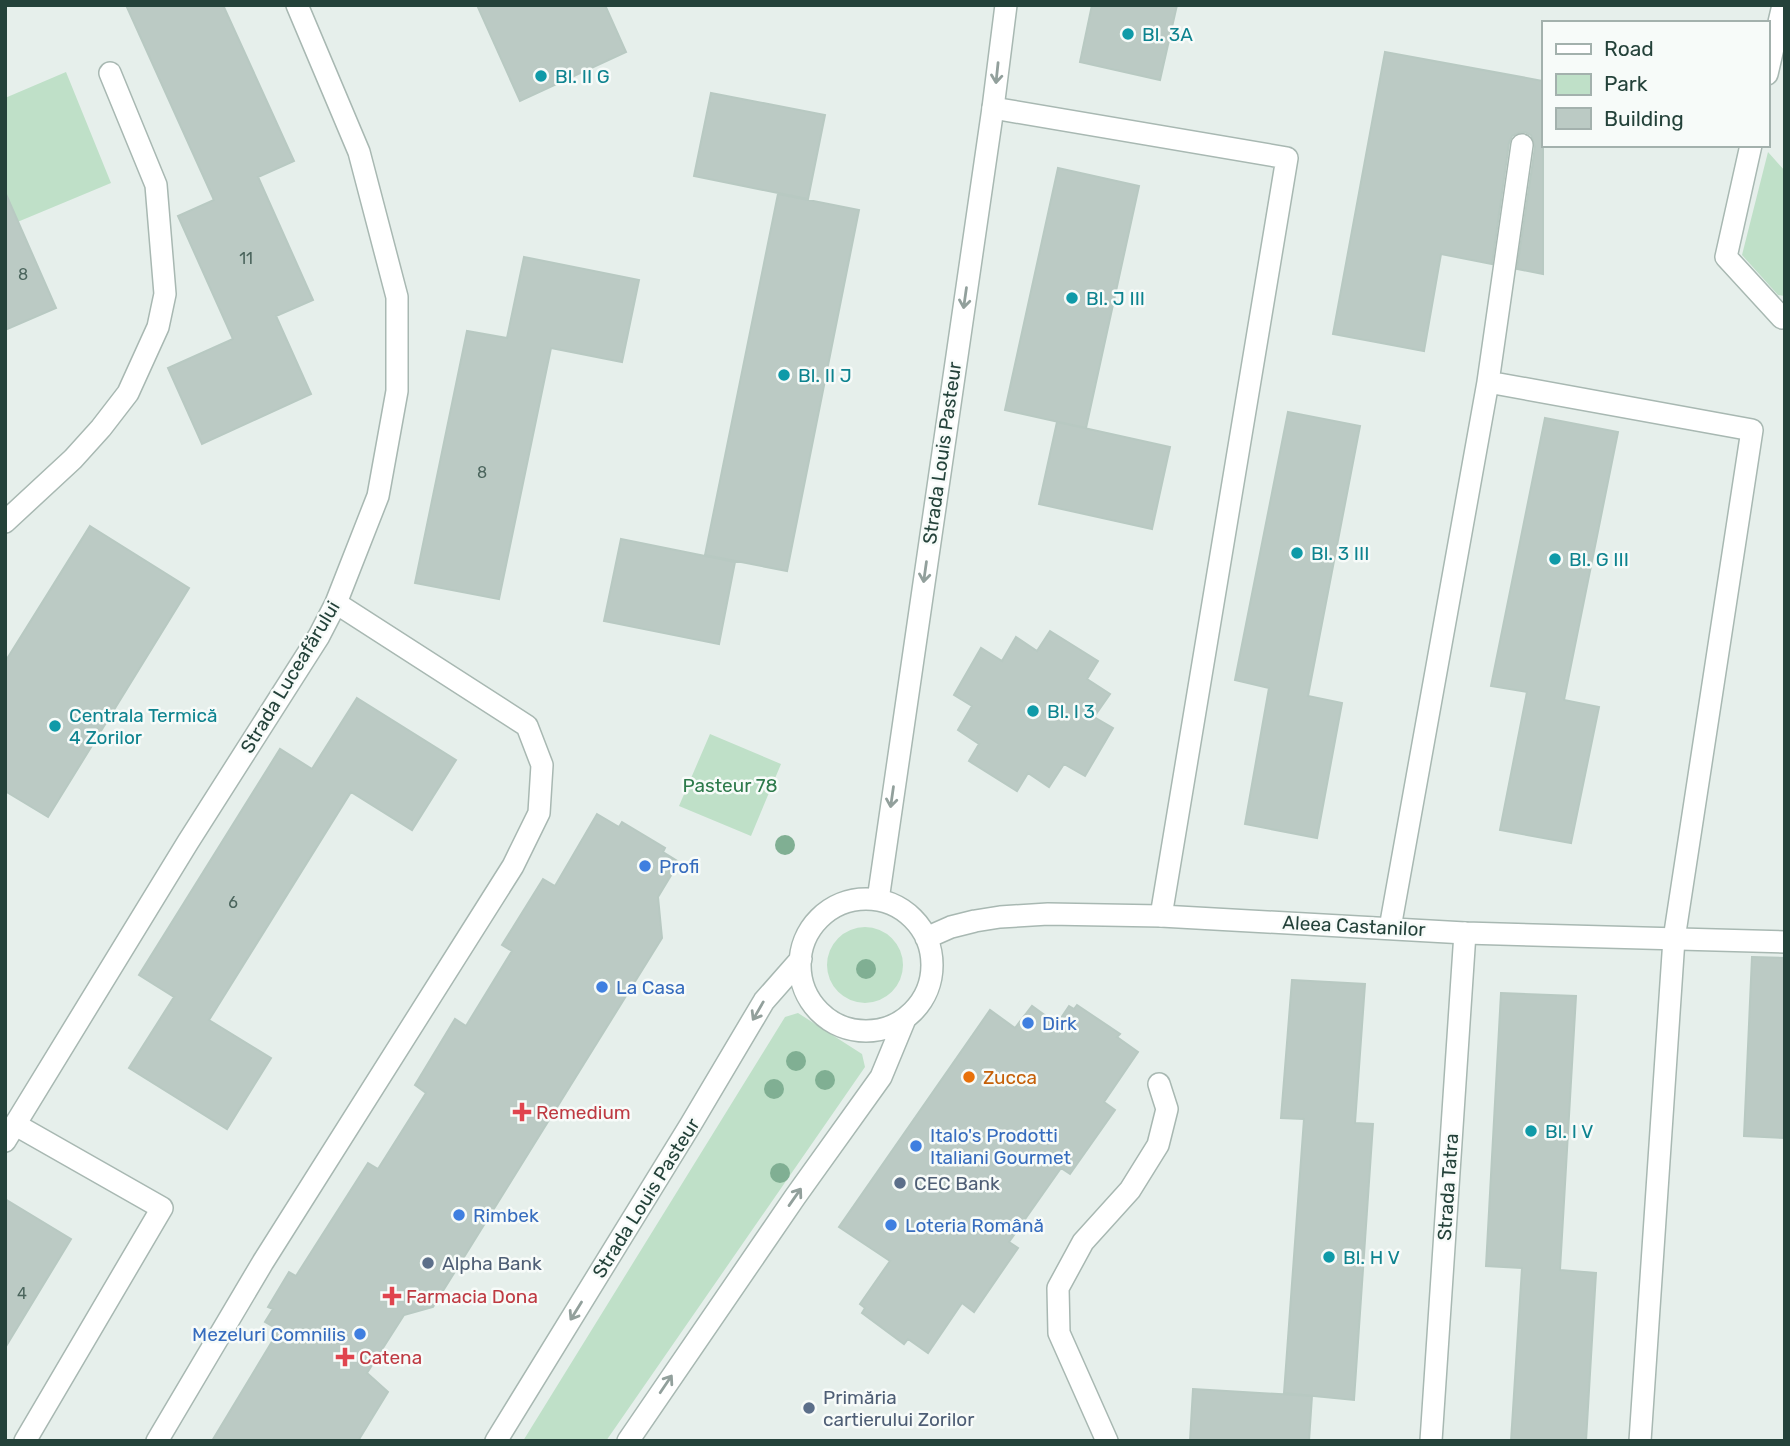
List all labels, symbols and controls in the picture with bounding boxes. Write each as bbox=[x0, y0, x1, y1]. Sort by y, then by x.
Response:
legend bbox=[1542, 21, 1769, 147]
place label: Bl. 3A bbox=[1142, 23, 1193, 46]
marker: Bl. 3A bbox=[1120, 26, 1136, 42]
text: Road bbox=[1604, 36, 1654, 61]
one-way arrow bbox=[990, 61, 1003, 84]
place label: Bl. II G bbox=[555, 65, 610, 88]
marker: Bl. II G bbox=[533, 68, 549, 84]
text: Park bbox=[1604, 71, 1648, 96]
text: Building bbox=[1604, 106, 1684, 131]
house number: 11 bbox=[239, 249, 253, 268]
house number: 8 bbox=[18, 265, 28, 284]
one-way arrow bbox=[958, 286, 971, 309]
place label: Bl. J III bbox=[1086, 287, 1145, 310]
marker: Bl. J III bbox=[1064, 290, 1080, 306]
street label: Strada Louis Pasteur bbox=[918, 360, 966, 546]
place label: Bl. II J bbox=[798, 364, 852, 387]
marker: Bl. II J bbox=[776, 367, 792, 383]
house number: 8 bbox=[477, 463, 487, 482]
place label: Bl. 3 III bbox=[1311, 542, 1369, 565]
marker: Bl. 3 III bbox=[1289, 545, 1305, 561]
place label: Bl. G III bbox=[1569, 548, 1629, 571]
marker: Bl. G III bbox=[1547, 551, 1563, 567]
one-way arrow bbox=[918, 560, 931, 583]
street label: Strada Luceafărului bbox=[235, 597, 345, 757]
place label: Bl. I 3 bbox=[1047, 700, 1095, 723]
marker: Bl. I 3 bbox=[1025, 703, 1041, 719]
place label: Centrala Termică 4 Zorilor bbox=[69, 704, 217, 749]
marker: Centrala Termică 4 Zorilor bbox=[47, 718, 63, 734]
park label: Pasteur 78 bbox=[683, 774, 777, 797]
one-way arrow bbox=[886, 785, 899, 808]
place label: Profi bbox=[659, 855, 699, 878]
marker: Profi bbox=[637, 858, 653, 874]
house number: 6 bbox=[228, 893, 238, 912]
street label: Aleea Castanilor bbox=[1282, 911, 1427, 941]
place label: La Casa bbox=[616, 976, 685, 999]
marker: La Casa bbox=[594, 979, 610, 995]
one-way arrow bbox=[750, 1001, 764, 1021]
place label: Dirk bbox=[1042, 1012, 1077, 1035]
marker: Dirk bbox=[1020, 1015, 1036, 1031]
place label: Zucca bbox=[983, 1066, 1037, 1089]
marker: Zucca bbox=[961, 1069, 977, 1085]
place label: Remedium bbox=[536, 1101, 631, 1124]
marker: Remedium bbox=[514, 1104, 530, 1120]
street label: Strada Louis Pasteur bbox=[588, 1113, 705, 1282]
place label: Bl. I V bbox=[1545, 1120, 1594, 1143]
marker: Bl. I V bbox=[1523, 1123, 1539, 1139]
place label: Italo's Prodotti Italiani Gourmet bbox=[930, 1124, 1072, 1169]
street label: Strada Tatra bbox=[1433, 1133, 1463, 1241]
marker: Italo's Prodotti Italiani Gourmet bbox=[908, 1138, 924, 1154]
place label: CEC Bank bbox=[914, 1172, 1000, 1195]
marker: CEC Bank bbox=[892, 1175, 908, 1191]
one-way arrow bbox=[788, 1188, 802, 1207]
place label: Rimbek bbox=[473, 1204, 539, 1227]
marker: Rimbek bbox=[451, 1207, 467, 1223]
place label: Loteria Română bbox=[905, 1214, 1044, 1237]
marker: Loteria Română bbox=[883, 1217, 899, 1233]
place label: Bl. H V bbox=[1343, 1246, 1400, 1269]
marker: Bl. H V bbox=[1321, 1249, 1337, 1265]
place label: Alpha Bank bbox=[442, 1252, 542, 1275]
marker: Alpha Bank bbox=[420, 1255, 436, 1271]
house number: 4 bbox=[17, 1284, 27, 1303]
place label: Farmacia Dona bbox=[406, 1285, 538, 1308]
marker: Farmacia Dona bbox=[384, 1288, 400, 1304]
one-way arrow bbox=[569, 1301, 584, 1320]
place label: Mezeluri Comnilis bbox=[192, 1323, 346, 1346]
marker: Mezeluri Comnilis bbox=[352, 1326, 368, 1342]
place label: Catena bbox=[359, 1346, 422, 1369]
marker: Catena bbox=[337, 1349, 353, 1365]
one-way arrow bbox=[659, 1375, 673, 1395]
place label: Primăria cartierului Zorilor bbox=[823, 1386, 975, 1431]
marker: Primăria cartierului Zorilor bbox=[801, 1400, 817, 1416]

